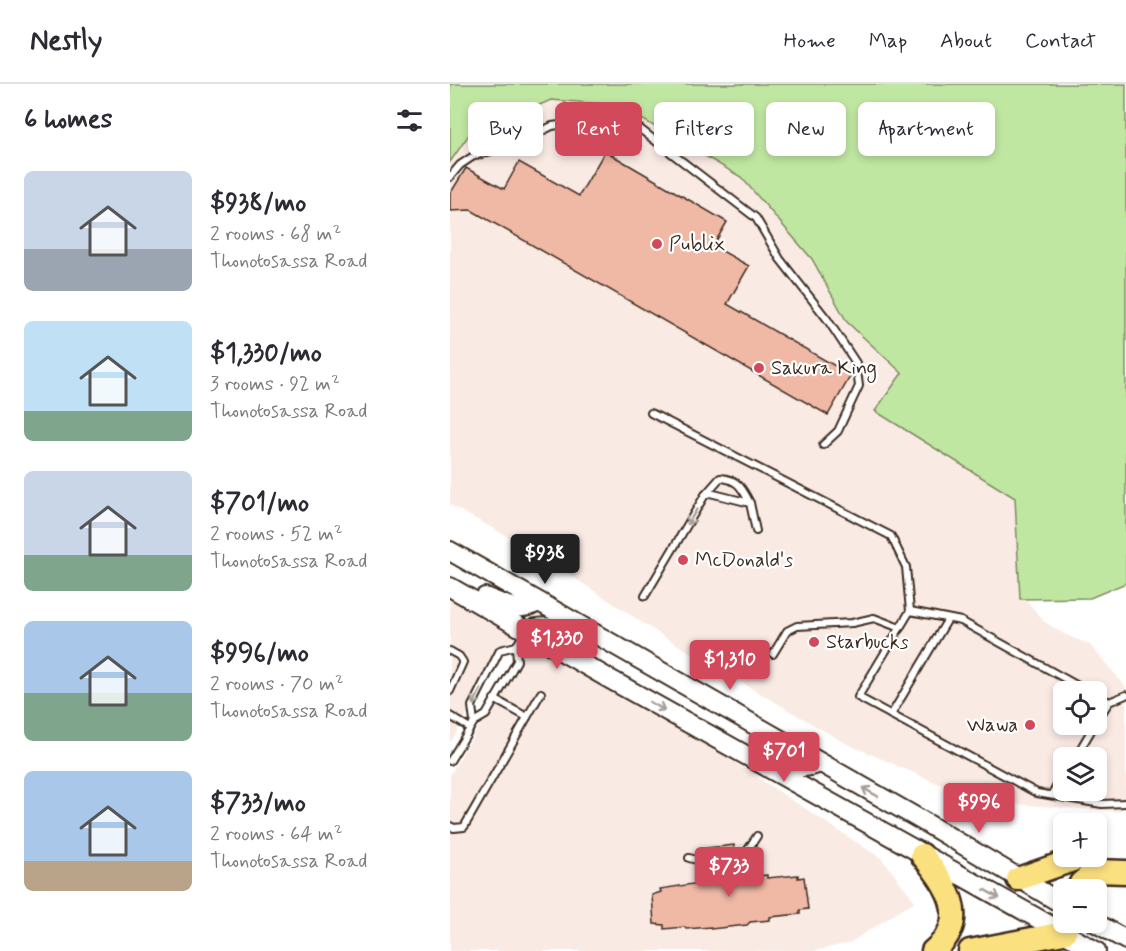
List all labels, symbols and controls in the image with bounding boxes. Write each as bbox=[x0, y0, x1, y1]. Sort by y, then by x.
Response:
text: Nestly bbox=[30, 23, 102, 60]
text: Home bbox=[784, 27, 836, 55]
text: Map bbox=[869, 27, 907, 55]
text: About bbox=[940, 27, 992, 55]
text: Contact bbox=[1025, 27, 1096, 55]
chip: Buy bbox=[468, 102, 543, 156]
chip: Rent bbox=[555, 102, 642, 156]
chip: Filters bbox=[654, 102, 754, 156]
chip: New bbox=[766, 102, 846, 156]
chip: Apartment bbox=[858, 102, 995, 156]
text: 6 homes bbox=[24, 103, 112, 137]
icon: filters bbox=[393, 104, 426, 137]
text: $938/mo bbox=[210, 187, 306, 221]
icon: home bbox=[72, 195, 144, 267]
text: 2 rooms · 68 m² bbox=[210, 221, 341, 248]
place label: Publix bbox=[669, 231, 726, 258]
marker: Publix bbox=[650, 237, 664, 251]
text: Thonotosassa Road bbox=[210, 248, 367, 275]
text: $1,330/mo bbox=[210, 337, 322, 371]
icon: home bbox=[72, 345, 144, 417]
place label: Sakura King bbox=[771, 355, 877, 383]
marker: Sakura King bbox=[752, 361, 766, 375]
text: 3 rooms · 92 m² bbox=[210, 371, 340, 398]
text: Thonotosassa Road bbox=[210, 398, 367, 425]
text: $701/mo bbox=[210, 487, 309, 521]
icon: home bbox=[72, 495, 144, 567]
one-way arrow bbox=[686, 508, 698, 525]
text: 2 rooms · 52 m² bbox=[210, 521, 343, 548]
pin: $938 bbox=[509, 534, 581, 585]
text: $938 bbox=[525, 540, 565, 567]
place label: McDonald's bbox=[695, 547, 793, 574]
text: Thonotosassa Road bbox=[210, 548, 367, 575]
marker: McDonald's bbox=[676, 553, 690, 567]
pin: $1,330 bbox=[508, 619, 606, 670]
text: $1,330 bbox=[531, 625, 583, 652]
place label: Starbucks bbox=[826, 629, 909, 656]
marker: Starbucks bbox=[807, 635, 821, 649]
text: $996/mo bbox=[210, 637, 309, 671]
pin: $1,310 bbox=[681, 640, 779, 691]
icon: home bbox=[72, 645, 144, 717]
text: $1,310 bbox=[704, 646, 756, 673]
text: 2 rooms · 70 m² bbox=[210, 671, 344, 698]
map controls bbox=[1053, 681, 1107, 933]
button: locate bbox=[1053, 681, 1107, 735]
one-way arrow bbox=[470, 687, 482, 705]
text: Thonotosassa Road bbox=[210, 698, 367, 725]
one-way arrow bbox=[647, 701, 665, 712]
place label: Wawa bbox=[967, 712, 1018, 739]
marker: Wawa bbox=[1023, 718, 1037, 732]
pin: $701 bbox=[748, 732, 820, 783]
text: $701 bbox=[762, 738, 806, 765]
button: layers bbox=[1053, 747, 1107, 801]
pin: $996 bbox=[943, 783, 1015, 834]
one-way arrow bbox=[862, 786, 879, 798]
text: $733/mo bbox=[210, 787, 306, 821]
text: $996 bbox=[958, 789, 1000, 816]
icon: home bbox=[72, 795, 144, 867]
button: + bbox=[1053, 813, 1107, 867]
text: 2 rooms · 64 m² bbox=[210, 821, 343, 848]
pin: $733 bbox=[693, 847, 765, 898]
text: Thonotosassa Road bbox=[210, 848, 367, 875]
text: $733 bbox=[709, 853, 749, 880]
button: − bbox=[1053, 879, 1107, 933]
one-way arrow bbox=[983, 888, 1000, 900]

